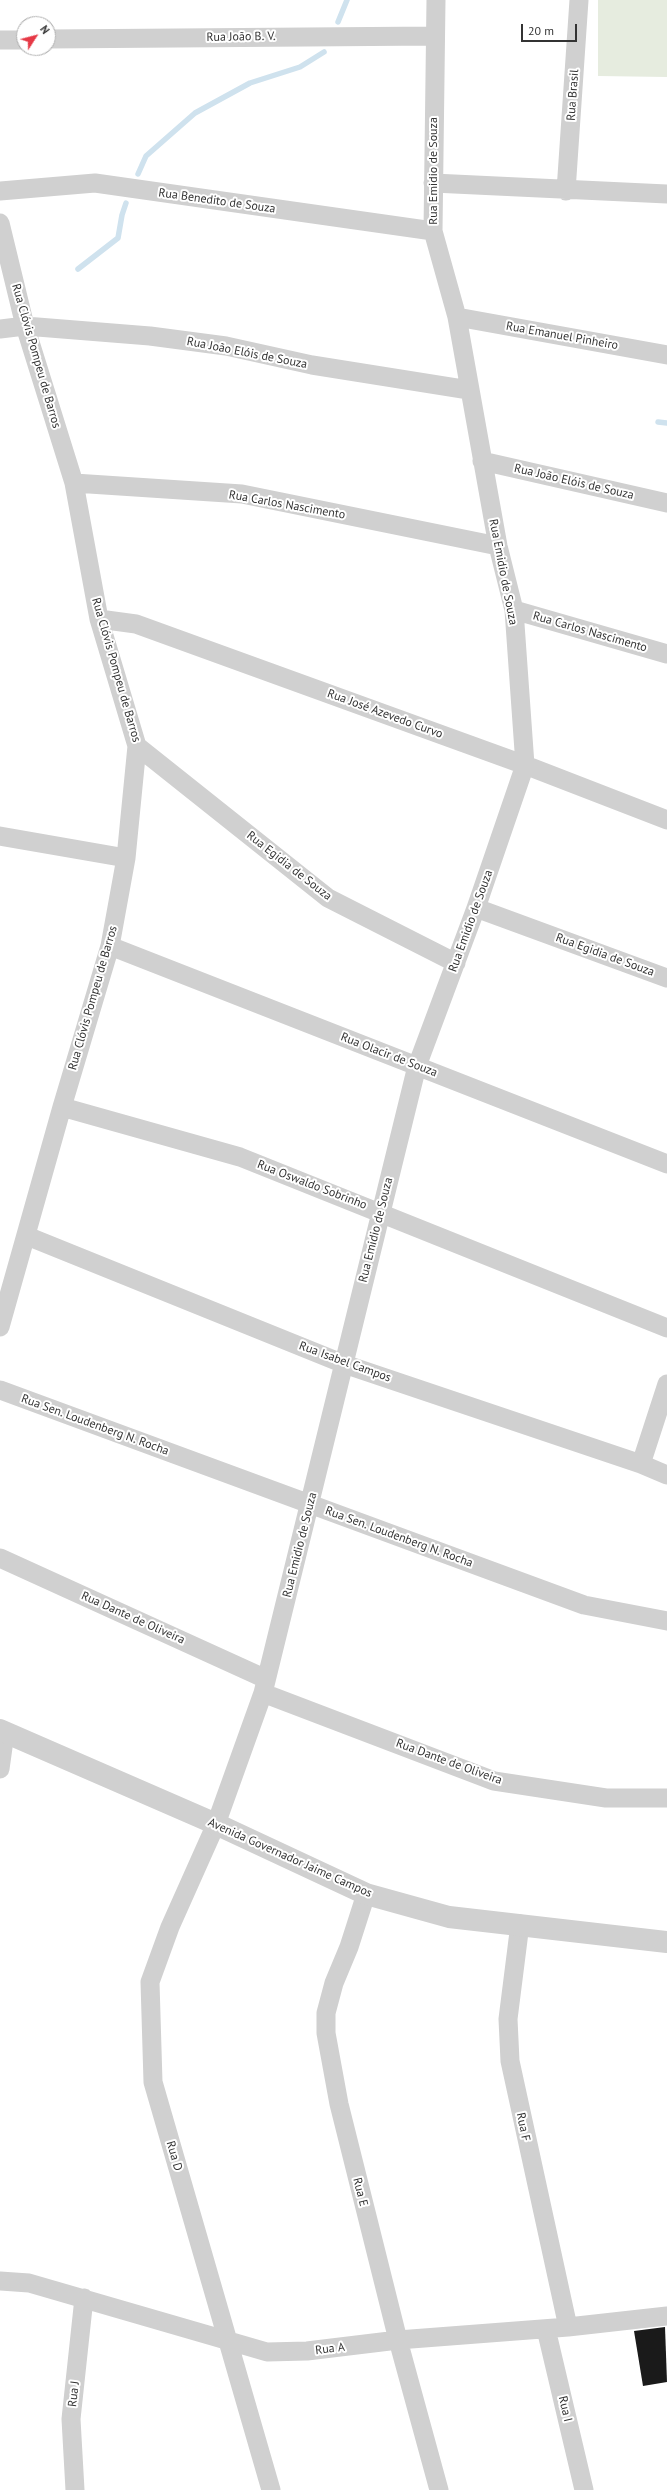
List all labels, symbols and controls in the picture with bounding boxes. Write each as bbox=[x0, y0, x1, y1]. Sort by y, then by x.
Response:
north arrow bbox=[16, 16, 56, 56]
scale bar bbox=[523, 16, 579, 42]
text: N bbox=[37, 22, 53, 37]
text: 20 m bbox=[528, 23, 554, 38]
street label: Rua João B. V. bbox=[206, 29, 276, 45]
street label: Rua Brasil bbox=[564, 69, 582, 121]
street label: Rua Emidio de Souza bbox=[427, 117, 441, 225]
street label: Rua Benedito de Souza bbox=[158, 186, 276, 216]
street label: Rua Clóvis Pompeu de Barros bbox=[8, 282, 64, 430]
street label: Rua Emanuel Pinheiro bbox=[505, 319, 619, 353]
street label: Rua João Elóis de Souza bbox=[186, 334, 308, 372]
street label: Rua João Elóis de Souza bbox=[513, 461, 635, 503]
street label: Rua Carlos Nascimento bbox=[228, 488, 346, 522]
street label: Rua Emidio de Souza bbox=[486, 518, 520, 626]
street label: Rua Clóvis Pompeu de Barros bbox=[88, 596, 144, 744]
street label: Rua Carlos Nascimento bbox=[531, 609, 649, 655]
street label: Rua José Azevedo Curvo bbox=[325, 686, 445, 742]
street label: Rua Egidia de Souza bbox=[244, 828, 334, 904]
street label: Rua Emidio de Souza bbox=[446, 868, 496, 974]
street label: Rua Clóvis Pompeu de Barros bbox=[65, 924, 121, 1072]
street label: Rua Egidia de Souza bbox=[554, 930, 656, 980]
street label: Rua Olacir de Souza bbox=[339, 1030, 439, 1080]
street label: Rua Oswaldo Sobrinho bbox=[255, 1157, 369, 1213]
street label: Rua Emidio de Souza bbox=[356, 1176, 396, 1284]
street label: Rua Isabel Campos bbox=[297, 1339, 393, 1385]
street label: Rua Sen. Loudenberg N. Rocha bbox=[19, 1392, 171, 1458]
street label: Rua Emidio de Souza bbox=[280, 1491, 320, 1599]
street label: Rua Sen. Loudenberg N. Rocha bbox=[323, 1504, 475, 1570]
street label: Rua Dante de Oliveira bbox=[79, 1589, 187, 1647]
street label: Rua Dante de Oliveira bbox=[394, 1736, 504, 1788]
street label: Avenida Governador Jaime Campos bbox=[206, 1815, 374, 1901]
street label: Rua F bbox=[513, 2111, 533, 2143]
street label: Rua D bbox=[163, 2139, 185, 2173]
street label: Rua E bbox=[349, 2176, 371, 2208]
street label: Rua A bbox=[314, 2340, 346, 2358]
street label: Rua J bbox=[65, 2380, 83, 2408]
street label: Rua I bbox=[555, 2395, 575, 2423]

